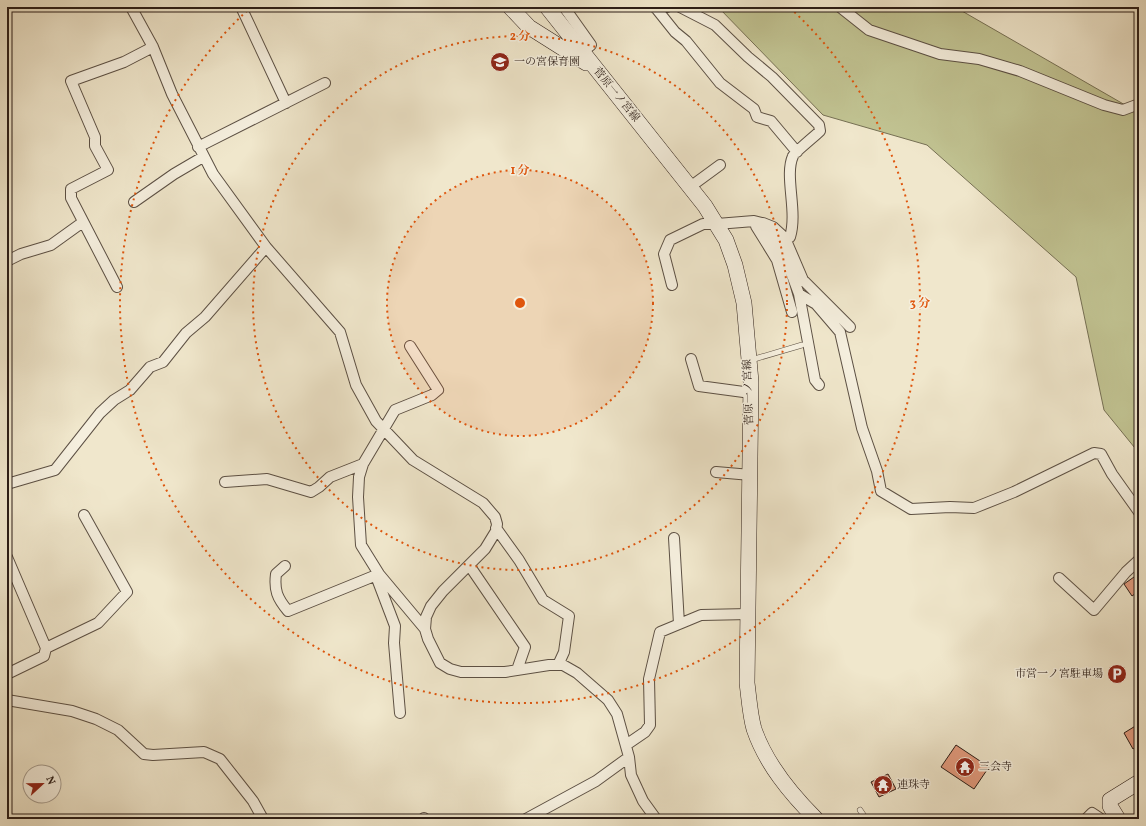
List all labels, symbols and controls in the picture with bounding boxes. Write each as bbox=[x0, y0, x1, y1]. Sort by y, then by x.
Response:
text: 2 分 bbox=[510, 29, 530, 45]
school or university icon: 一の宮保育園 bbox=[489, 51, 511, 73]
place label: 一の宮保育園 bbox=[514, 55, 580, 70]
street label: 菅原一ノ宮線 bbox=[589, 65, 643, 125]
text: 1 分 bbox=[510, 163, 530, 179]
centre of rings bbox=[513, 296, 527, 310]
text: 3 分 bbox=[910, 296, 930, 312]
street label: 菅原一ノ宮線 bbox=[740, 359, 758, 425]
parking icon: 市営一ノ宮駐車場 bbox=[1106, 663, 1128, 685]
place label: 市営一ノ宮駐車場 bbox=[1015, 667, 1103, 682]
temple icon: 三会寺 bbox=[954, 756, 976, 778]
place label: 三会寺 bbox=[979, 760, 1012, 775]
north arrow bbox=[22, 764, 62, 804]
text: N bbox=[41, 774, 58, 787]
temple icon: 連珠寺 bbox=[872, 774, 894, 796]
place label: 連珠寺 bbox=[897, 778, 930, 793]

